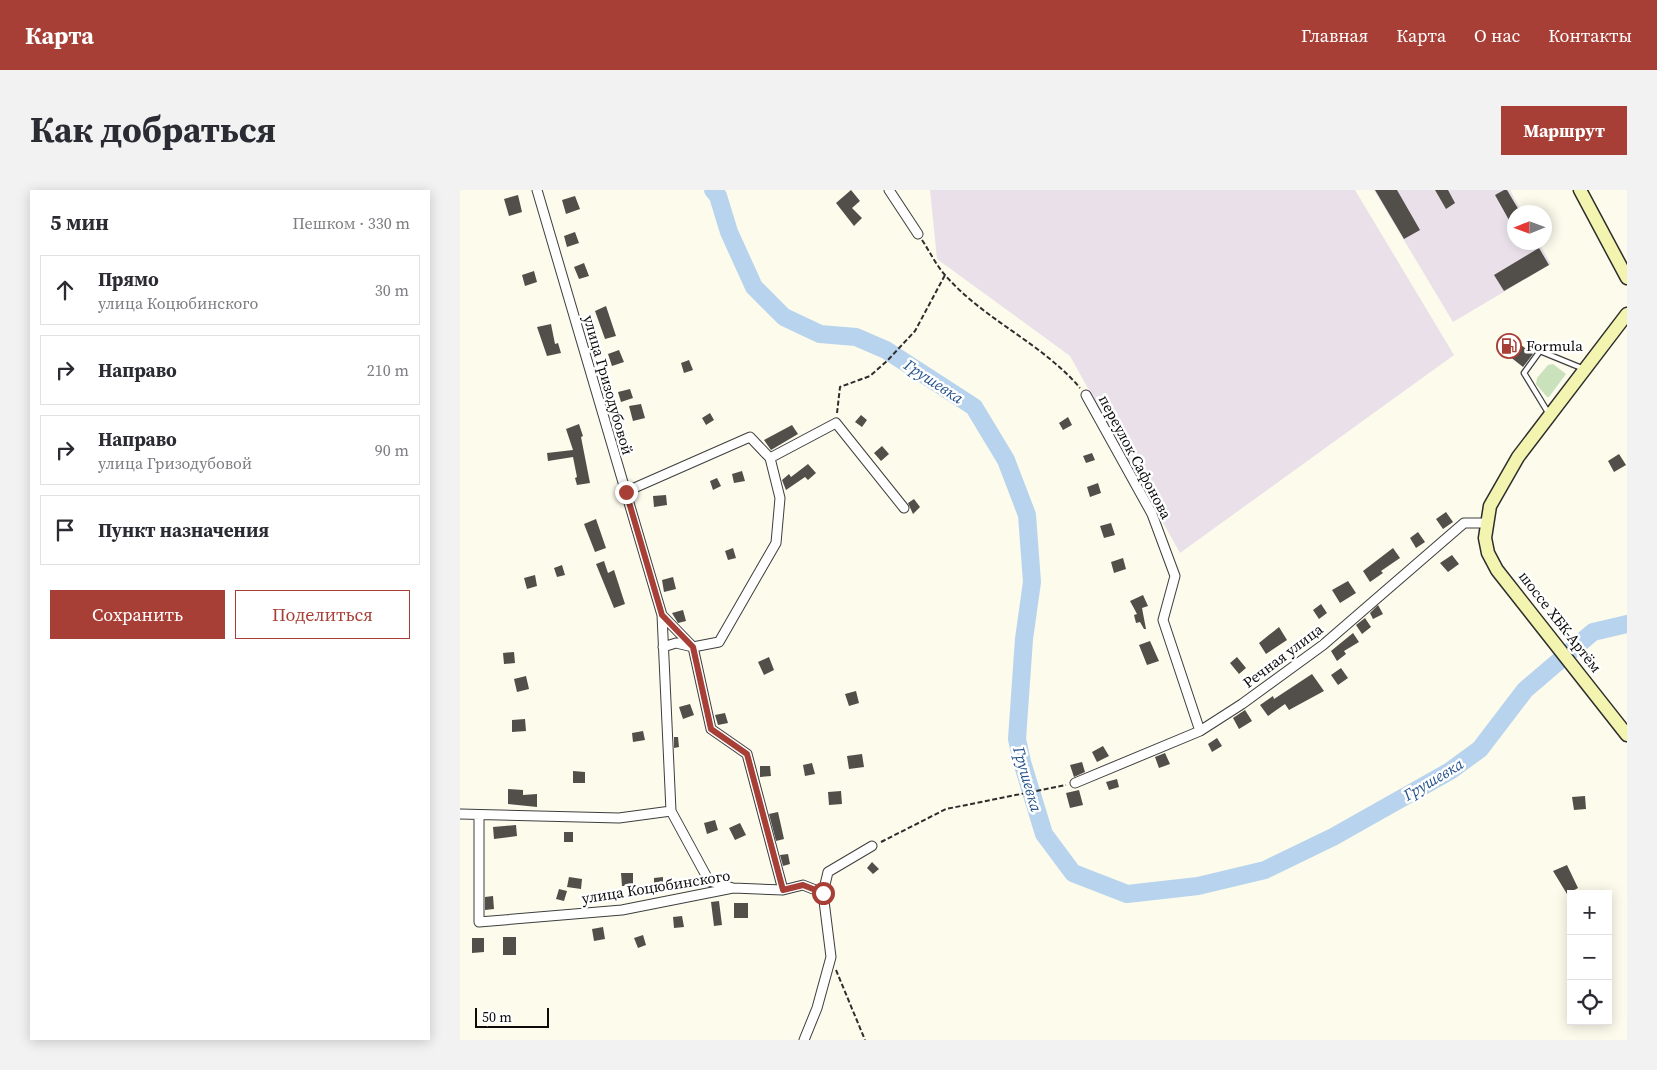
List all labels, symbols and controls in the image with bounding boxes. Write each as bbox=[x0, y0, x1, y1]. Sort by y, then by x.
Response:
text: Карта bbox=[25, 19, 94, 52]
text: Главная bbox=[1301, 23, 1368, 48]
text: Карта bbox=[1396, 23, 1446, 48]
text: О нас bbox=[1474, 23, 1520, 48]
text: Контакты bbox=[1548, 23, 1632, 48]
text: Как добраться bbox=[30, 106, 276, 154]
button: Маршрут bbox=[1501, 106, 1627, 155]
north arrow bbox=[1507, 205, 1552, 250]
text: 5 мин bbox=[50, 208, 109, 237]
text: Пешком · 330 m bbox=[292, 212, 410, 234]
text: Прямо bbox=[98, 266, 159, 292]
icon: ahead bbox=[51, 276, 79, 304]
text: 30 m bbox=[375, 279, 409, 301]
text: улица Коцюбинского bbox=[98, 292, 258, 314]
street label: улица Гризодубовой bbox=[578, 312, 639, 458]
fuel station icon: Formula bbox=[1496, 333, 1522, 359]
place label: Formula bbox=[1526, 335, 1583, 356]
water label: Грушевка bbox=[899, 353, 969, 409]
icon: right bbox=[51, 356, 79, 384]
text: Направо bbox=[98, 357, 177, 383]
text: 210 m bbox=[367, 359, 409, 381]
street label: переулок Сафонова bbox=[1094, 391, 1177, 523]
text: Направо bbox=[98, 426, 177, 452]
icon: right bbox=[51, 436, 79, 464]
text: 90 m bbox=[375, 439, 409, 461]
text: улица Гризодубовой bbox=[98, 452, 252, 474]
route end bbox=[615, 481, 638, 504]
icon: arrive bbox=[51, 516, 79, 544]
text: Пункт назначения bbox=[98, 517, 269, 543]
street label: шоссе ХБК-Артём bbox=[1514, 566, 1607, 677]
button: Сохранить bbox=[50, 590, 225, 639]
button: Поделиться bbox=[235, 590, 410, 639]
street label: Речная улица bbox=[1238, 618, 1327, 693]
water label: Грушевка bbox=[1008, 743, 1048, 815]
water label: Грушевка bbox=[1398, 752, 1468, 806]
street label: улица Коцюбинского bbox=[580, 864, 732, 909]
route start bbox=[812, 882, 835, 905]
map controls bbox=[1567, 890, 1612, 1025]
button: + bbox=[1567, 890, 1612, 935]
button: − bbox=[1567, 935, 1612, 980]
button: locate bbox=[1567, 980, 1612, 1025]
scale bar bbox=[475, 1005, 549, 1028]
text: 50 m bbox=[482, 1007, 512, 1027]

